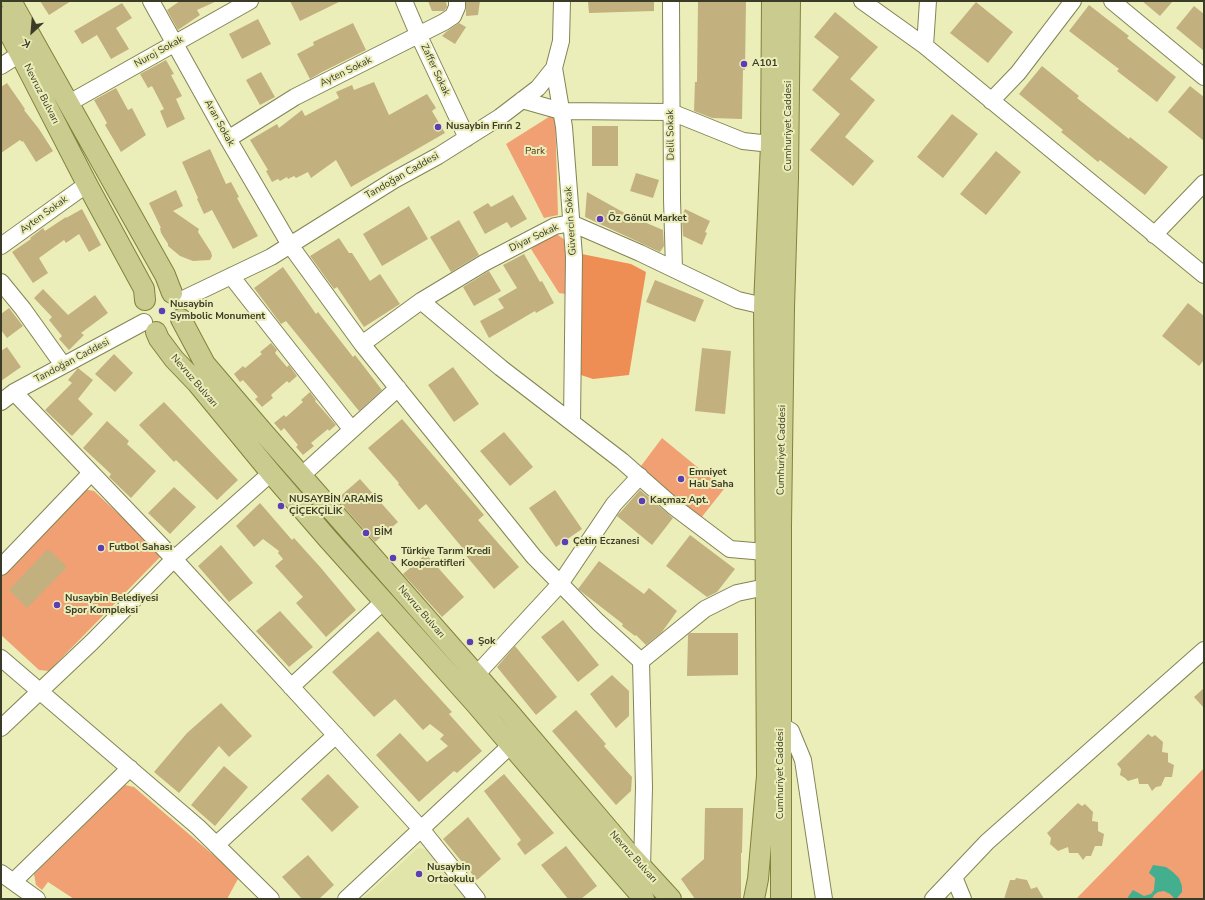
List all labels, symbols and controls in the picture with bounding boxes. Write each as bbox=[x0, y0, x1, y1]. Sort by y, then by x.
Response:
north arrow bbox=[12, 12, 52, 52]
street label: Nuroj Sokak bbox=[132, 34, 186, 70]
text: K bbox=[20, 35, 33, 52]
street label: Zaffer Sokak bbox=[418, 42, 452, 98]
street label: Ayten Sokak bbox=[318, 54, 374, 90]
place label: A101 bbox=[752, 58, 777, 70]
marker: A101 bbox=[739, 59, 749, 69]
street label: Nevruz Bulvarı bbox=[21, 62, 61, 126]
street label: Cumhuriyet Caddesi bbox=[783, 81, 795, 171]
street label: Aran Sokak bbox=[201, 98, 237, 148]
street label: Delil Sokak bbox=[665, 110, 677, 160]
place label: Nusaybin Fırın 2 bbox=[446, 121, 521, 133]
marker: Nusaybin Fırın 2 bbox=[433, 122, 443, 132]
park label: Park bbox=[525, 146, 545, 158]
street label: Tandoğan Caddesi bbox=[363, 150, 441, 202]
street label: Güvercin Sokak bbox=[563, 186, 579, 256]
street label: Ayten Sokak bbox=[18, 194, 70, 236]
place label: Öz Gönül Market bbox=[608, 213, 687, 225]
marker: Öz Gönül Market bbox=[595, 214, 605, 224]
street label: Diyar Sokak bbox=[507, 221, 561, 255]
place label: Nusaybin Symbolic Monument bbox=[170, 299, 265, 322]
marker: Nusaybin Symbolic Monument bbox=[157, 306, 167, 316]
street label: Tandoğan Caddesi bbox=[33, 336, 111, 386]
street label: Nevruz Bulvarı bbox=[168, 352, 220, 410]
street label: Cumhuriyet Caddesi bbox=[775, 405, 789, 495]
place label: Emniyet Halı Saha bbox=[689, 467, 734, 490]
marker: Emniyet Halı Saha bbox=[676, 474, 686, 484]
place label: NUSAYBİN ARAMİS ÇİÇEKÇİLİK bbox=[289, 494, 383, 518]
place label: Kaçmaz Apt. bbox=[650, 495, 708, 507]
marker: Kaçmaz Apt. bbox=[637, 496, 647, 506]
marker: NUSAYBİN ARAMİS ÇİÇEKÇİLİK bbox=[276, 501, 286, 511]
place label: BİM bbox=[374, 527, 392, 539]
marker: BİM bbox=[361, 528, 371, 538]
place label: Çetin Eczanesi bbox=[573, 536, 639, 548]
marker: Çetin Eczanesi bbox=[560, 537, 570, 547]
place label: Futbol Sahası bbox=[109, 542, 172, 554]
marker: Futbol Sahası bbox=[96, 543, 106, 553]
place label: Türkiye Tarım Kredi Kooperatifleri bbox=[401, 546, 491, 570]
marker: Türkiye Tarım Kredi Kooperatifleri bbox=[388, 553, 398, 563]
street label: Nevruz Bulvarı bbox=[395, 583, 447, 641]
place label: Nusaybin Belediyesi Spor Kompleksi bbox=[65, 593, 158, 616]
marker: Nusaybin Belediyesi Spor Kompleksi bbox=[52, 600, 62, 610]
place label: Şok bbox=[478, 636, 495, 648]
marker: Şok bbox=[465, 637, 475, 647]
street label: Cumhuriyet Caddesi bbox=[775, 729, 787, 819]
street label: Nevruz Bulvarı bbox=[607, 829, 659, 885]
place label: Nusaybin Ortaokulu bbox=[427, 862, 474, 886]
marker: Nusaybin Ortaokulu bbox=[414, 869, 424, 879]

